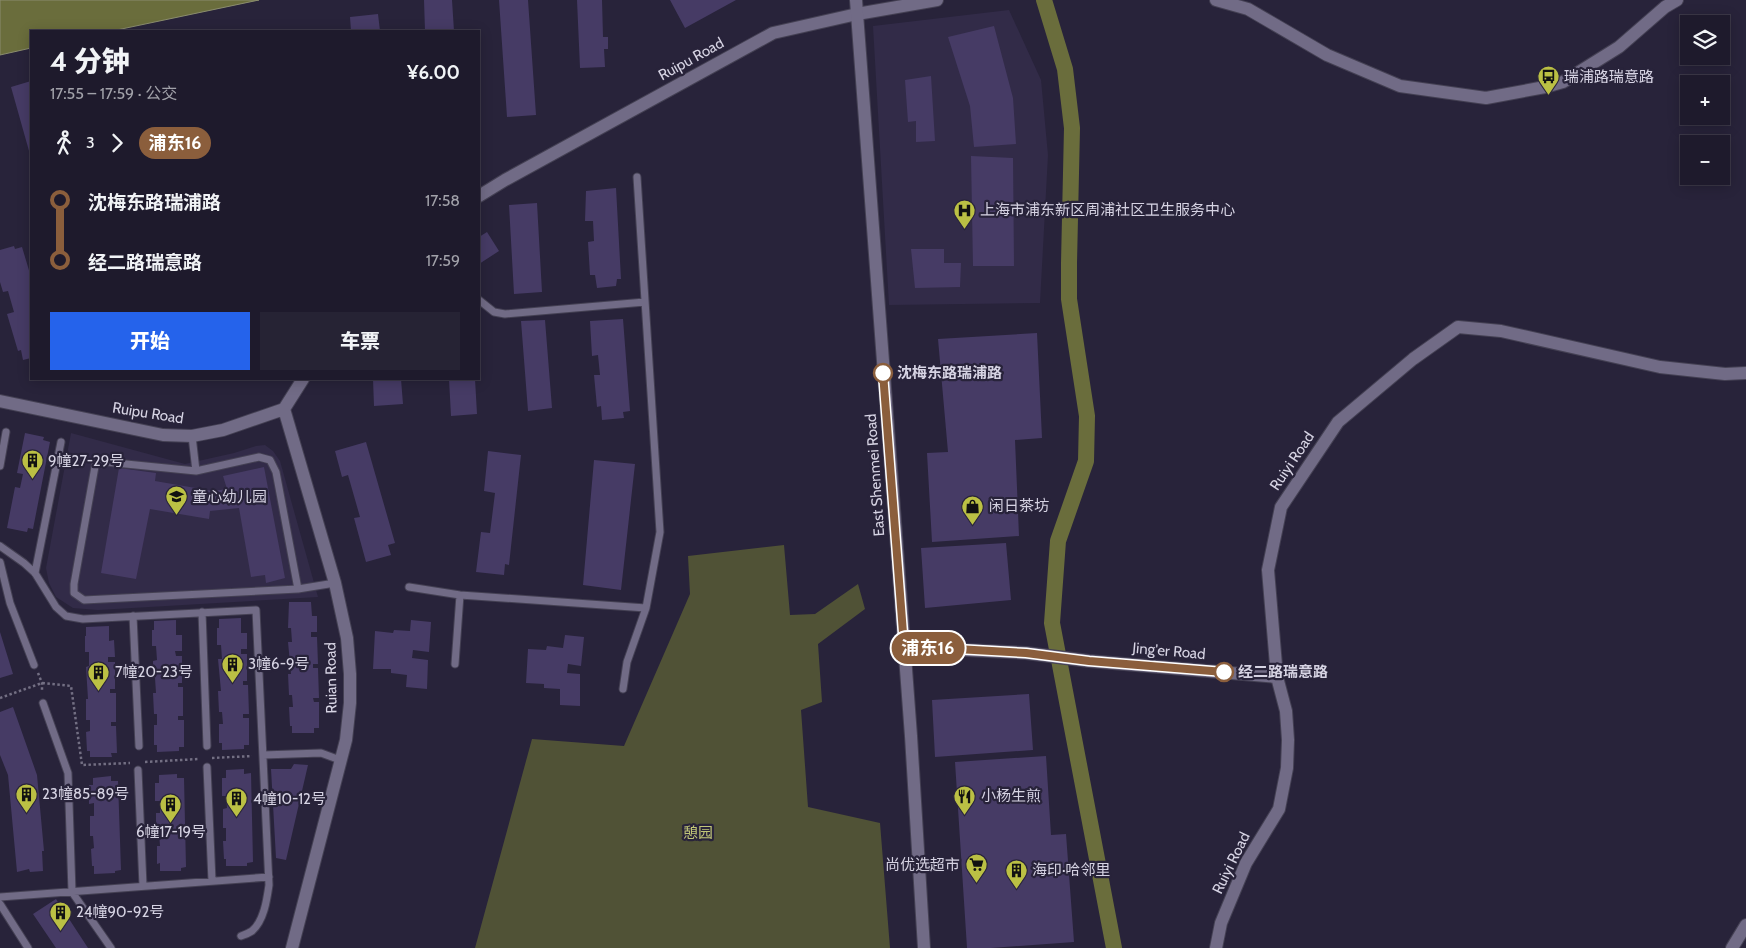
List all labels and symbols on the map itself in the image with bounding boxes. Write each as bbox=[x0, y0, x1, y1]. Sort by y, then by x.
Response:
street label: Ruipu Road bbox=[655, 34, 727, 84]
bus stop icon: 瑞浦路瑞意路 bbox=[1536, 65, 1560, 96]
place label: 瑞浦路瑞意路 bbox=[1564, 68, 1654, 86]
hospital icon: 上海市浦东新区周浦社区卫生服务中心 bbox=[952, 198, 976, 229]
place label: 上海市浦东新区周浦社区卫生服务中心 bbox=[980, 201, 1235, 219]
marker: 沈梅东路瑞浦路 bbox=[873, 363, 893, 383]
place label: 沈梅东路瑞浦路 bbox=[897, 364, 1002, 382]
street label: Ruipu Road bbox=[111, 398, 185, 428]
street label: East Shenmei Road bbox=[862, 413, 888, 537]
street label: Ruiyi Road bbox=[1266, 428, 1318, 494]
building icon: 9幢27-29号 bbox=[20, 449, 44, 480]
place label: 9幢27-29号 bbox=[48, 452, 124, 470]
school or university icon: 童心幼儿园 bbox=[164, 485, 188, 516]
place label: 童心幼儿园 bbox=[192, 488, 267, 506]
shop icon: 闲日茶坊 bbox=[961, 494, 985, 525]
place label: 闲日茶坊 bbox=[989, 497, 1049, 515]
line badge: 浦东16 bbox=[893, 632, 963, 664]
street label: Jing'er Road bbox=[1131, 639, 1206, 663]
street label: Ruian Road bbox=[321, 642, 341, 714]
building icon: 3幢6-9号 bbox=[220, 652, 244, 683]
place label: 3幢6-9号 bbox=[248, 655, 310, 673]
building icon: 7幢20-23号 bbox=[87, 660, 111, 691]
marker: 经二路瑞意路 bbox=[1214, 662, 1234, 682]
place label: 7幢20-23号 bbox=[115, 663, 193, 681]
place label: 经二路瑞意路 bbox=[1238, 663, 1328, 681]
building icon: 23幢85-89号 bbox=[14, 782, 38, 813]
restaurant icon: 小杨生煎 bbox=[953, 784, 977, 815]
place label: 23幢85-89号 bbox=[42, 785, 129, 803]
building icon: 4幢10-12号 bbox=[225, 787, 249, 818]
place label: 小杨生煎 bbox=[981, 787, 1041, 805]
place label: 4幢10-12号 bbox=[253, 790, 326, 808]
building icon: 6幢17-19号 bbox=[159, 792, 183, 823]
place label: 6幢17-19号 bbox=[136, 823, 206, 841]
park label: 憩园 bbox=[683, 824, 713, 842]
street label: Ruiyi Road bbox=[1208, 829, 1254, 897]
supermarket icon: 尚优选超市 bbox=[964, 853, 988, 884]
place label: 尚优选超市 bbox=[885, 856, 960, 874]
building icon: 海印·哈邻里 bbox=[1004, 858, 1028, 889]
place label: 海印·哈邻里 bbox=[1032, 861, 1111, 879]
building icon: 24幢90-92号 bbox=[48, 900, 72, 931]
place label: 24幢90-92号 bbox=[76, 903, 164, 921]

